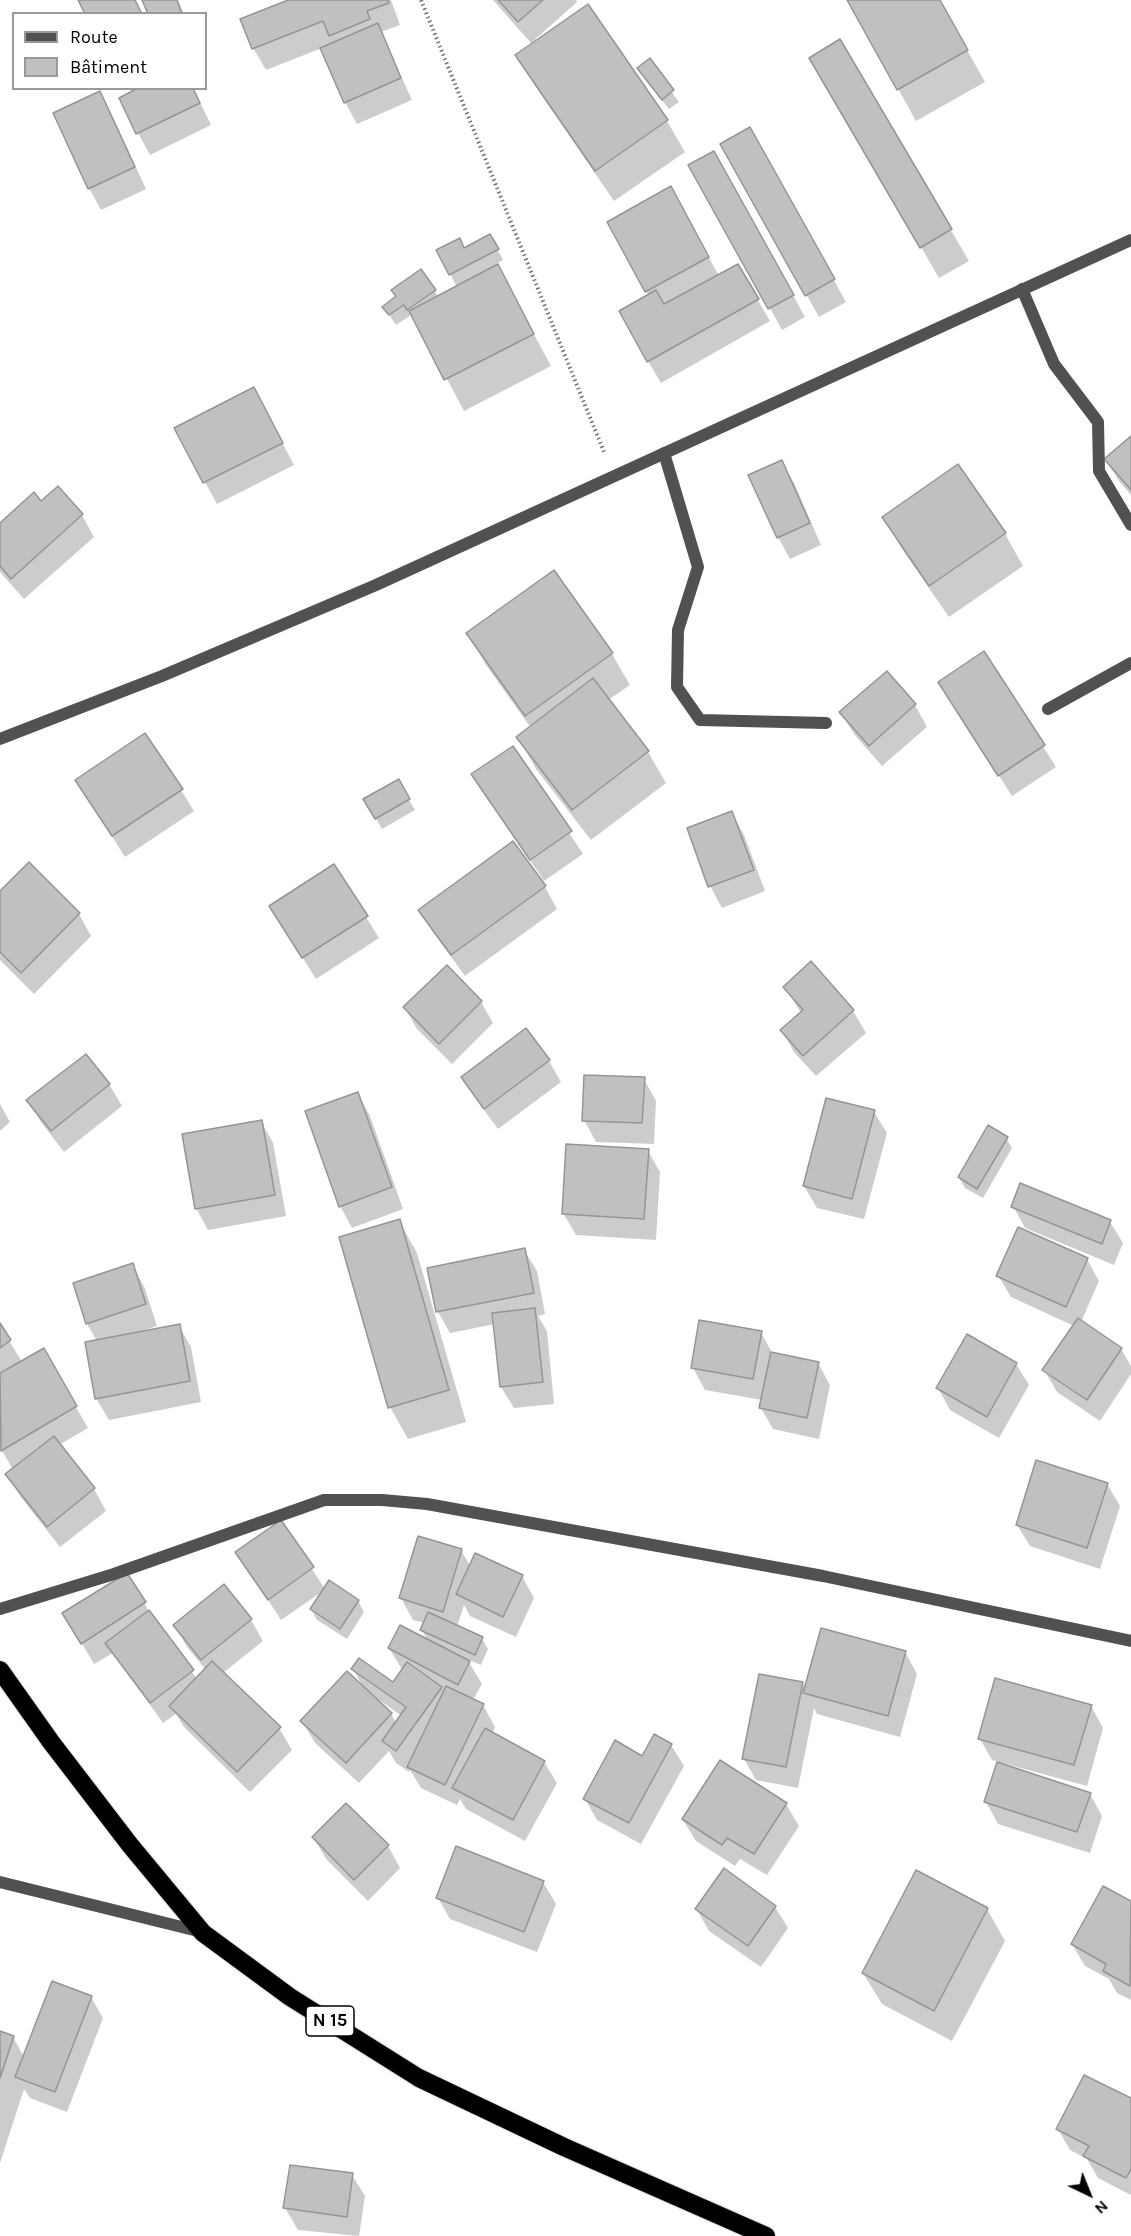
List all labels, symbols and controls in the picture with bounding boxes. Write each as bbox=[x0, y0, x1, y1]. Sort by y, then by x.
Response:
legend bbox=[12, 12, 207, 90]
text: Route bbox=[70, 26, 118, 48]
text: Bâtiment bbox=[70, 56, 147, 78]
road number: N 15 bbox=[306, 2006, 354, 2036]
north arrow bbox=[1059, 2164, 1119, 2224]
text: N bbox=[1091, 2197, 1112, 2218]

